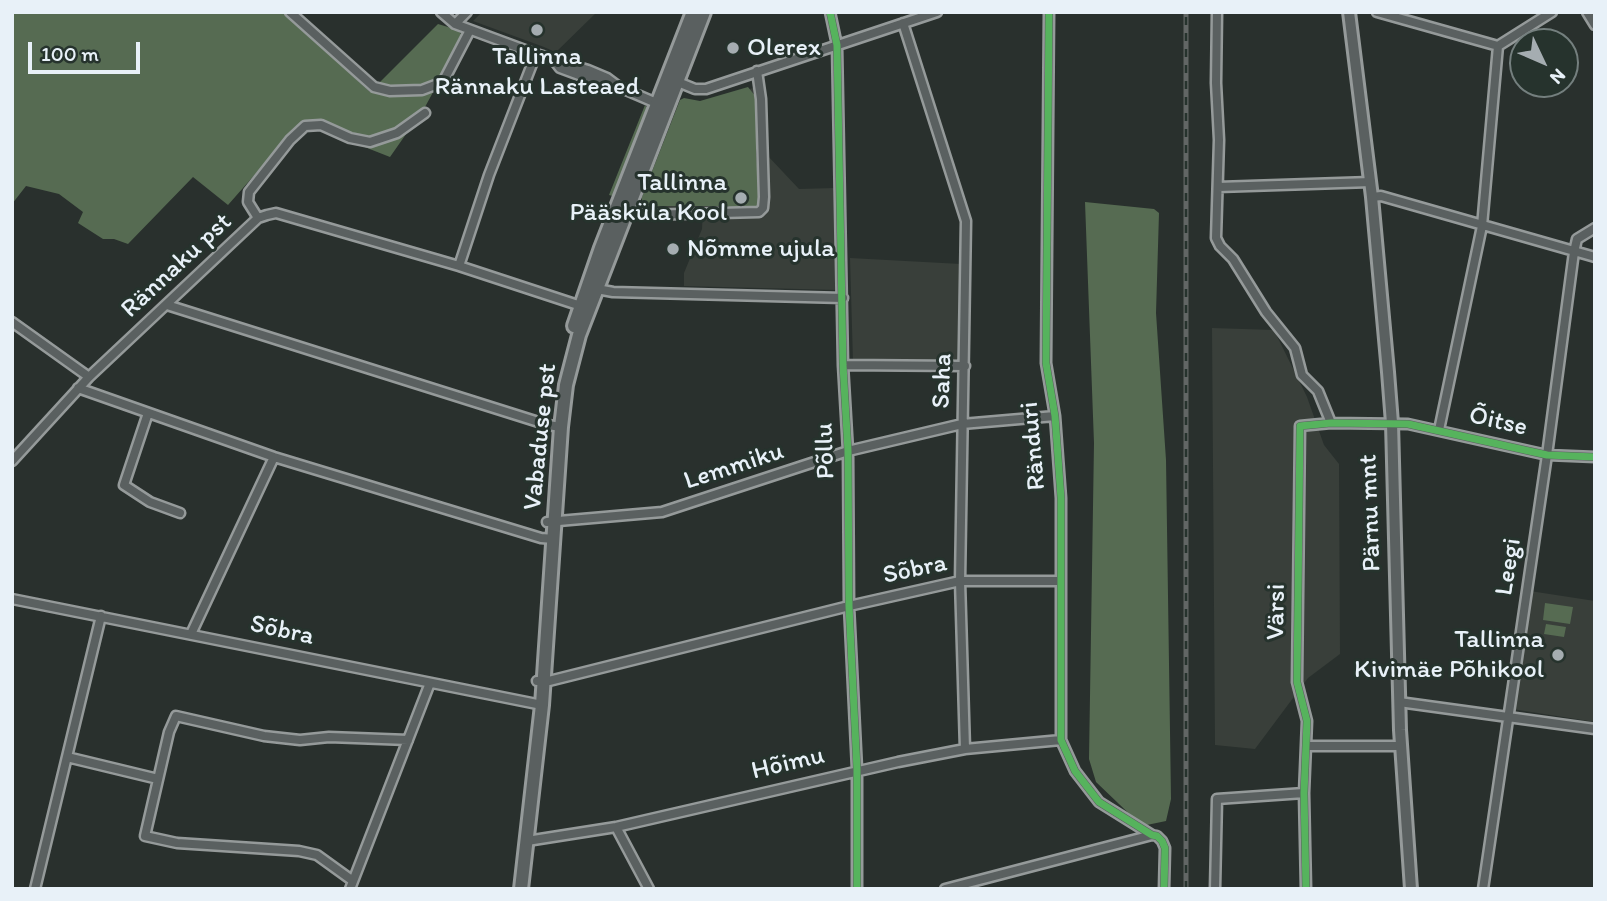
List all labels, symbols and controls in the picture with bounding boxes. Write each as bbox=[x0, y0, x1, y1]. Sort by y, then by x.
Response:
marker: Tallinna Rännaku Lasteaed bbox=[529, 22, 545, 38]
scale bar bbox=[32, 28, 144, 72]
north arrow bbox=[1509, 28, 1579, 98]
place label: Olerex bbox=[747, 32, 821, 64]
marker: Olerex bbox=[725, 40, 741, 56]
text: 100 m bbox=[41, 41, 99, 66]
place label: Tallinna Rännaku Lasteaed bbox=[434, 41, 640, 102]
text: N bbox=[1545, 64, 1571, 89]
place label: Tallinna Pääsküla Kool bbox=[570, 167, 727, 228]
marker: Tallinna Pääsküla Kool bbox=[733, 190, 749, 206]
street label: Rännaku pst bbox=[115, 207, 239, 325]
place label: Nõmme ujula bbox=[687, 233, 835, 265]
marker: Nõmme ujula bbox=[665, 241, 681, 257]
street label: Saha bbox=[926, 353, 960, 409]
street label: Vabaduse pst bbox=[518, 362, 564, 512]
street label: Ränduri bbox=[1015, 400, 1053, 492]
street label: Õitse bbox=[1466, 400, 1530, 444]
street label: Põllu bbox=[809, 422, 843, 480]
street label: Lemmiku bbox=[680, 436, 788, 498]
street label: Pärnu mnt bbox=[1353, 454, 1389, 572]
street label: Leegi bbox=[1489, 536, 1529, 598]
street label: Sõbra bbox=[880, 548, 950, 592]
street label: Värsi bbox=[1261, 584, 1293, 640]
street label: Sõbra bbox=[247, 609, 317, 653]
place label: Tallinna Kivimäe Põhikool bbox=[1354, 624, 1544, 686]
marker: Tallinna Kivimäe Põhikool bbox=[1550, 647, 1566, 663]
street label: Hõimu bbox=[748, 740, 828, 788]

